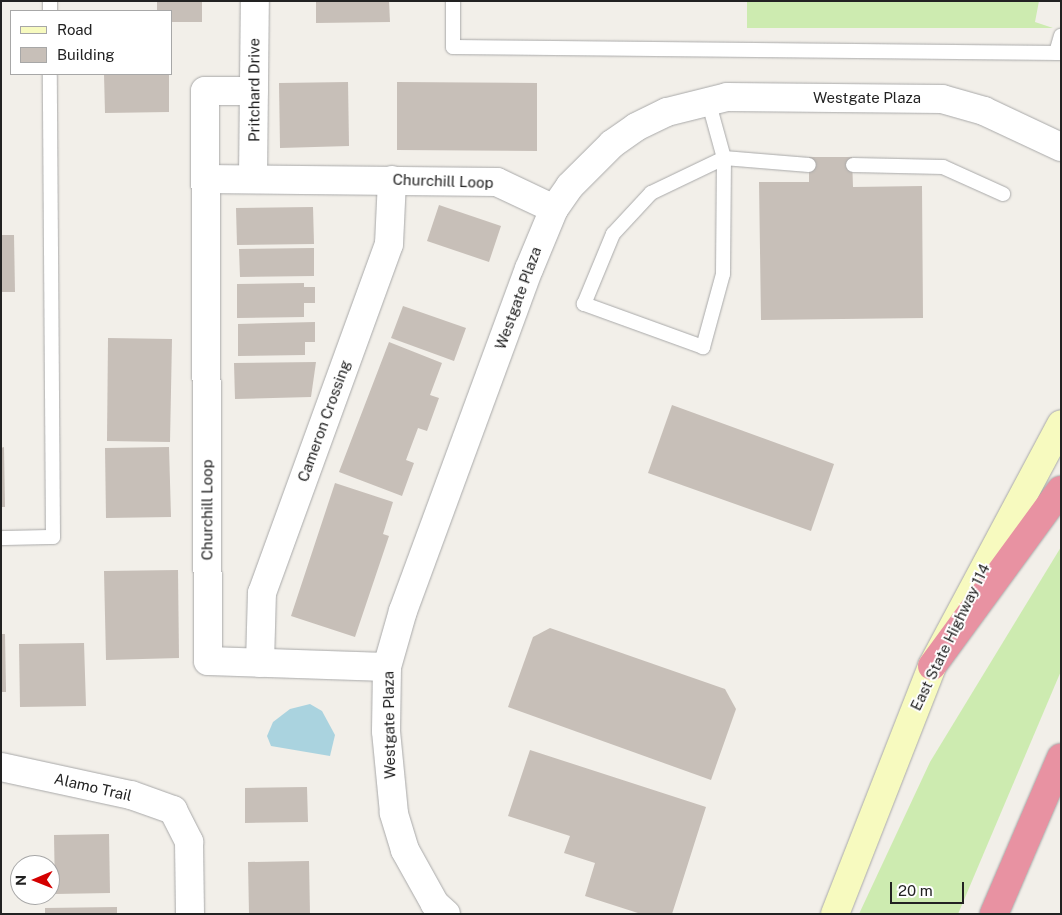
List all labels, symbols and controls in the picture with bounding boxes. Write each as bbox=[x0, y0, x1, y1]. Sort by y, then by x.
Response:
legend bbox=[10, 10, 172, 75]
text: Road bbox=[57, 21, 93, 38]
street label: Pritchard Drive bbox=[245, 38, 263, 142]
text: Building bbox=[57, 46, 115, 63]
street label: Westgate Plaza bbox=[813, 89, 921, 107]
street label: Churchill Loop bbox=[392, 170, 494, 192]
street label: Westgate Plaza bbox=[491, 244, 545, 352]
street label: Cameron Crossing bbox=[294, 358, 354, 484]
street label: Churchill Loop bbox=[198, 460, 216, 560]
street label: East State Highway 114 bbox=[907, 561, 993, 713]
street label: Westgate Plaza bbox=[379, 671, 399, 779]
street label: Alamo Trail bbox=[52, 769, 134, 805]
north arrow bbox=[10, 855, 60, 905]
scale bar bbox=[892, 872, 966, 904]
text: N bbox=[13, 875, 29, 886]
text: 20 m bbox=[898, 882, 933, 899]

